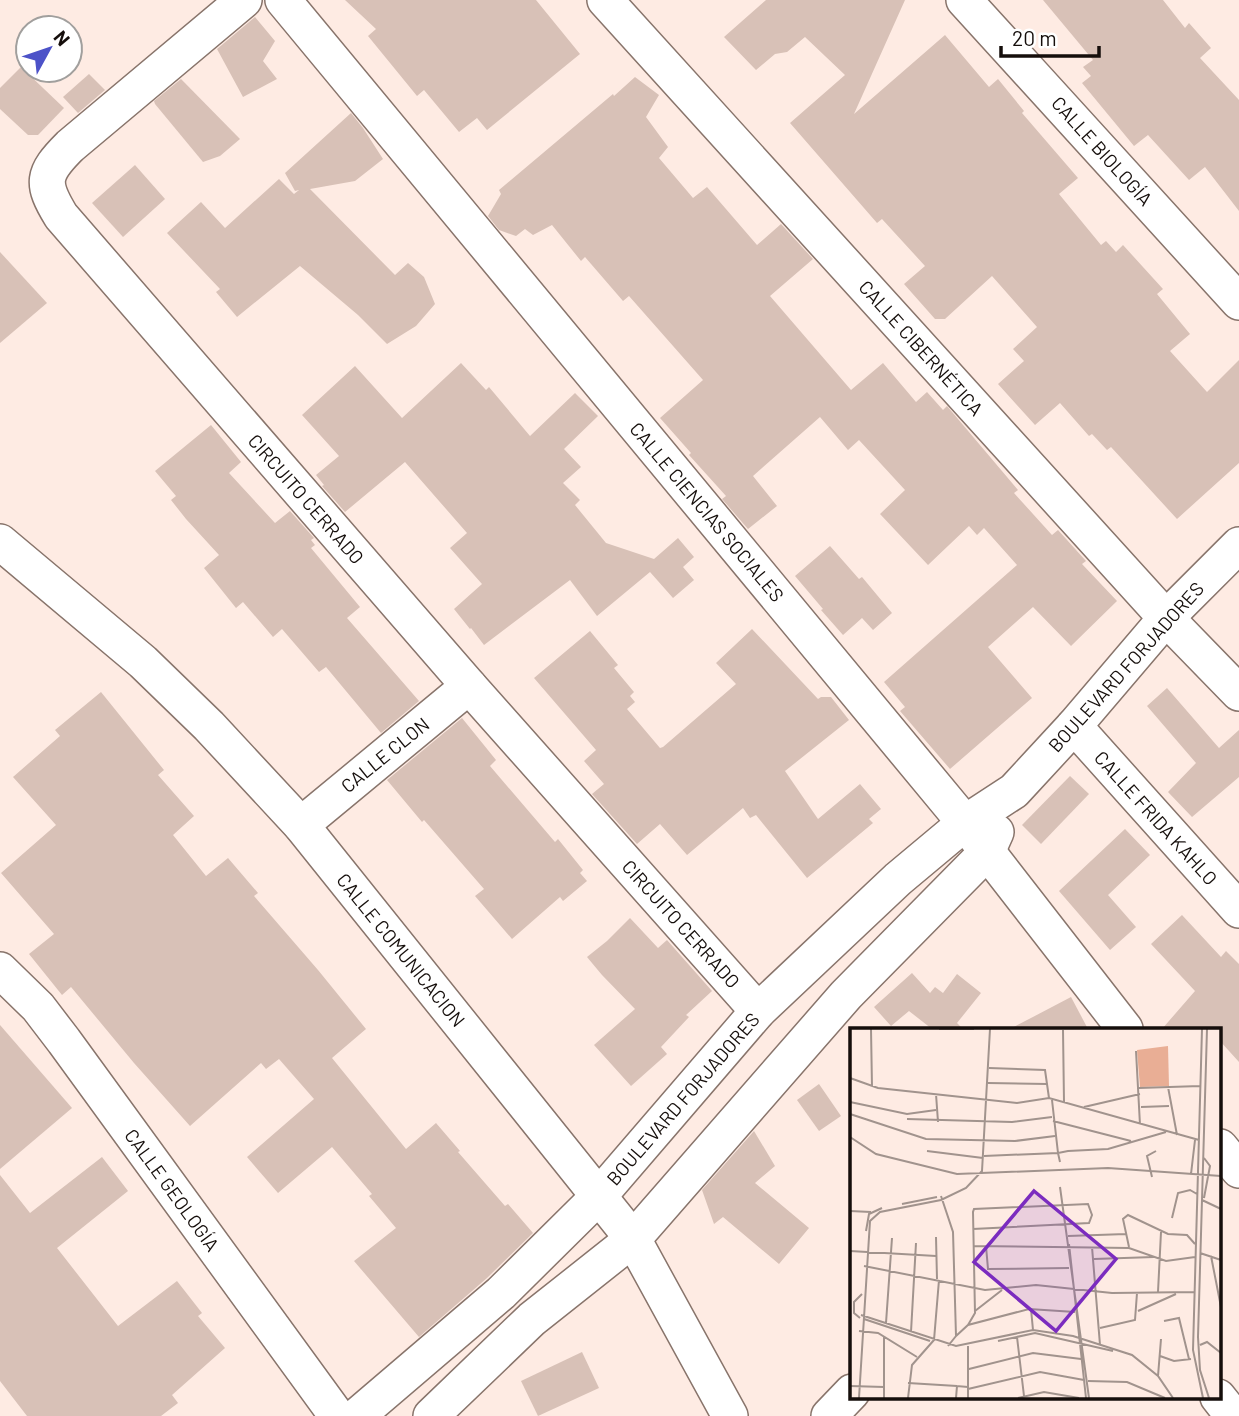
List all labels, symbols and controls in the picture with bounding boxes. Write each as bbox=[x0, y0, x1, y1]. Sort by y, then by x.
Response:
north arrow bbox=[14, 14, 84, 84]
scale bar bbox=[1001, 14, 1099, 58]
text: 20 m bbox=[1012, 25, 1057, 50]
text: N bbox=[50, 26, 75, 50]
street label: CALLE BIOLOGÍA bbox=[1047, 91, 1158, 210]
street label: CALLE CIBERNÉTICA bbox=[855, 275, 988, 420]
street label: CALLE CIENCIAS SOCIALES bbox=[626, 417, 789, 606]
street label: CIRCUITO CERRADO bbox=[244, 429, 369, 568]
street label: BOULEVARD FORJADORES bbox=[1043, 577, 1208, 756]
street label: CALLE CLON bbox=[336, 712, 433, 797]
street label: CALLE FRIDA KAHLO bbox=[1090, 746, 1223, 889]
street label: CIRCUITO CERRADO bbox=[618, 855, 745, 992]
street label: CALLE COMUNICACION bbox=[332, 868, 470, 1031]
street label: BOULEVARD FORJADORES bbox=[601, 1008, 764, 1190]
inset map bbox=[850, 1028, 1222, 1398]
street label: CALLE GEOLOGÍA bbox=[120, 1124, 224, 1255]

